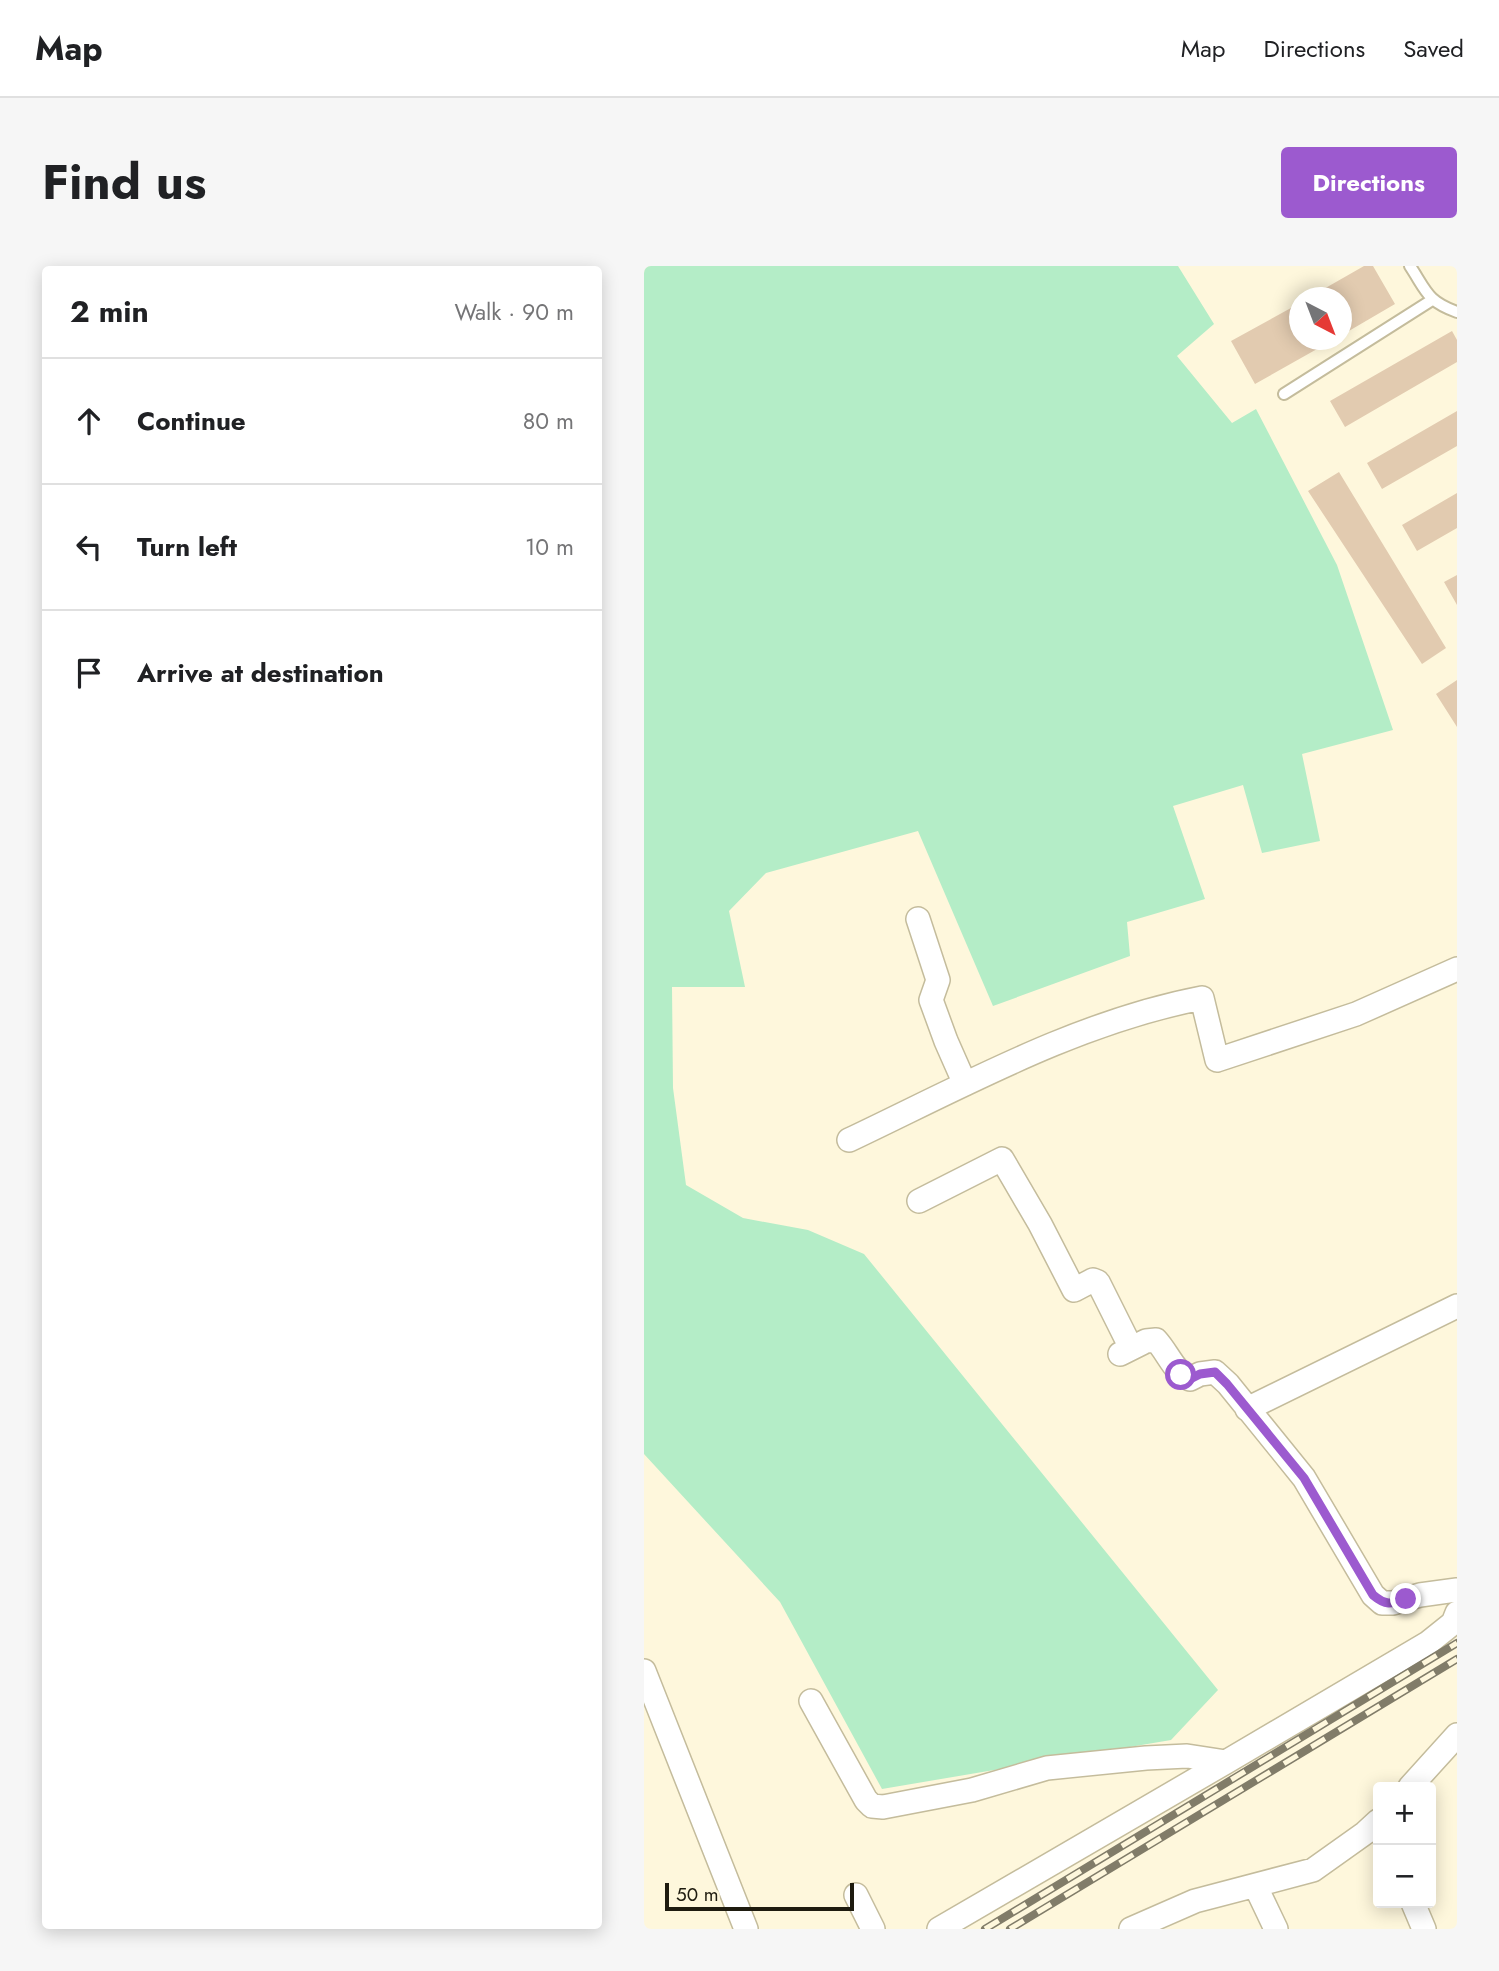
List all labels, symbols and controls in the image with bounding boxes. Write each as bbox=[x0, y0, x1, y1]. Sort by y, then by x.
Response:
text: Map bbox=[35, 25, 103, 72]
text: Map bbox=[1181, 31, 1226, 66]
text: Directions bbox=[1264, 31, 1365, 66]
text: Saved bbox=[1403, 31, 1464, 66]
text: Find us bbox=[42, 147, 206, 217]
button: Directions bbox=[1281, 147, 1457, 218]
north arrow bbox=[1289, 287, 1352, 350]
text: 2 min bbox=[70, 290, 149, 333]
text: Walk · 90 m bbox=[454, 295, 574, 329]
icon: ahead bbox=[70, 402, 108, 440]
text: Continue bbox=[137, 402, 246, 440]
text: 80 m bbox=[523, 404, 574, 438]
icon: left bbox=[70, 528, 108, 566]
text: Turn left bbox=[137, 528, 237, 566]
text: 10 m bbox=[525, 530, 574, 564]
icon: arrive bbox=[70, 654, 108, 692]
text: Arrive at destination bbox=[137, 654, 384, 692]
route start bbox=[1165, 1359, 1196, 1390]
route end bbox=[1390, 1583, 1421, 1614]
map controls bbox=[1373, 1782, 1436, 1908]
button: + bbox=[1373, 1782, 1436, 1845]
button: − bbox=[1373, 1845, 1436, 1908]
scale bar bbox=[665, 1880, 854, 1912]
text: 50 m bbox=[676, 1881, 719, 1908]

